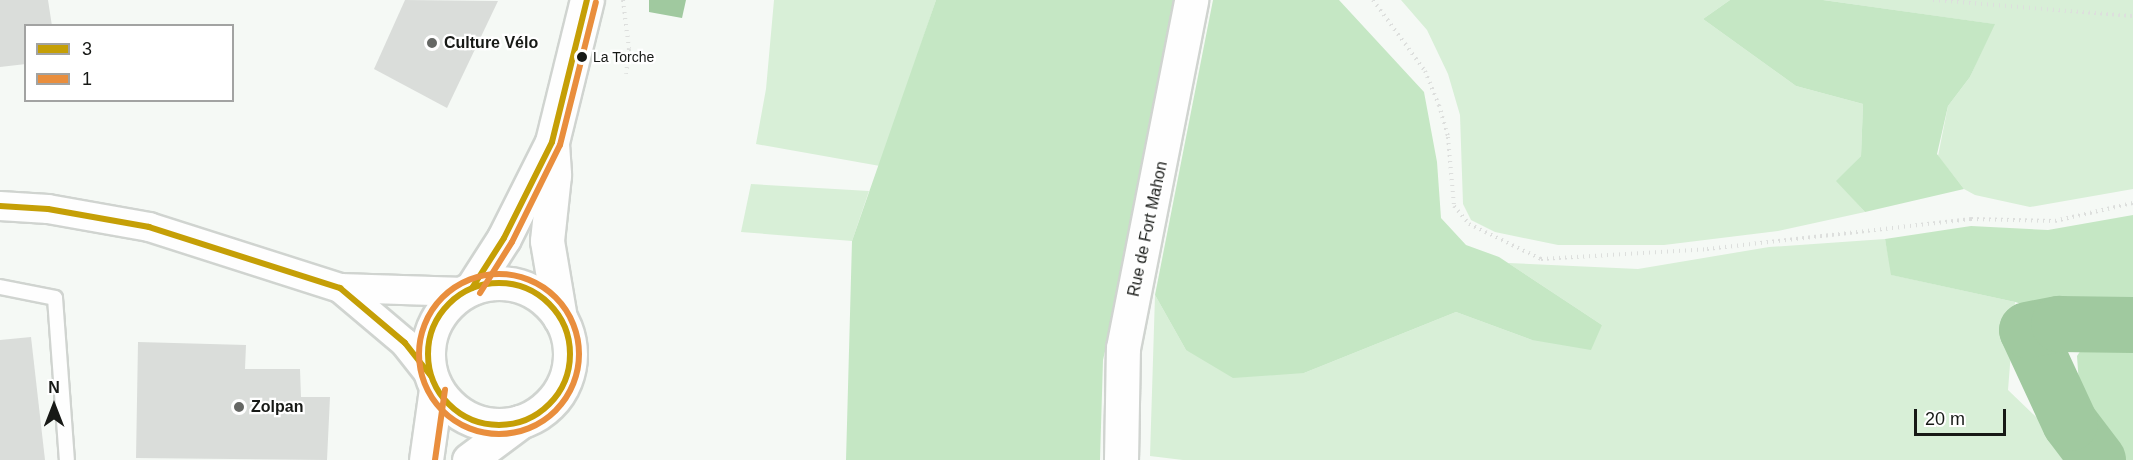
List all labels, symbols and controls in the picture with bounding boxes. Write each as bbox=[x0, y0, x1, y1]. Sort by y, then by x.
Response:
legend bbox=[24, 24, 234, 102]
place label: Culture Vélo bbox=[444, 33, 538, 53]
marker: Culture Vélo bbox=[425, 36, 439, 50]
text: 3 bbox=[82, 39, 92, 59]
place label: La Torche bbox=[593, 49, 654, 65]
marker: La Torche bbox=[576, 51, 588, 63]
text: 1 bbox=[82, 69, 92, 89]
street label: Rue de Fort Mahon bbox=[1124, 160, 1172, 298]
north arrow bbox=[24, 376, 84, 436]
text: N bbox=[48, 379, 60, 396]
place label: Zolpan bbox=[251, 397, 303, 417]
scale bar bbox=[1917, 397, 2008, 435]
marker: Zolpan bbox=[232, 400, 246, 414]
text: 20 m bbox=[1925, 409, 1965, 429]

